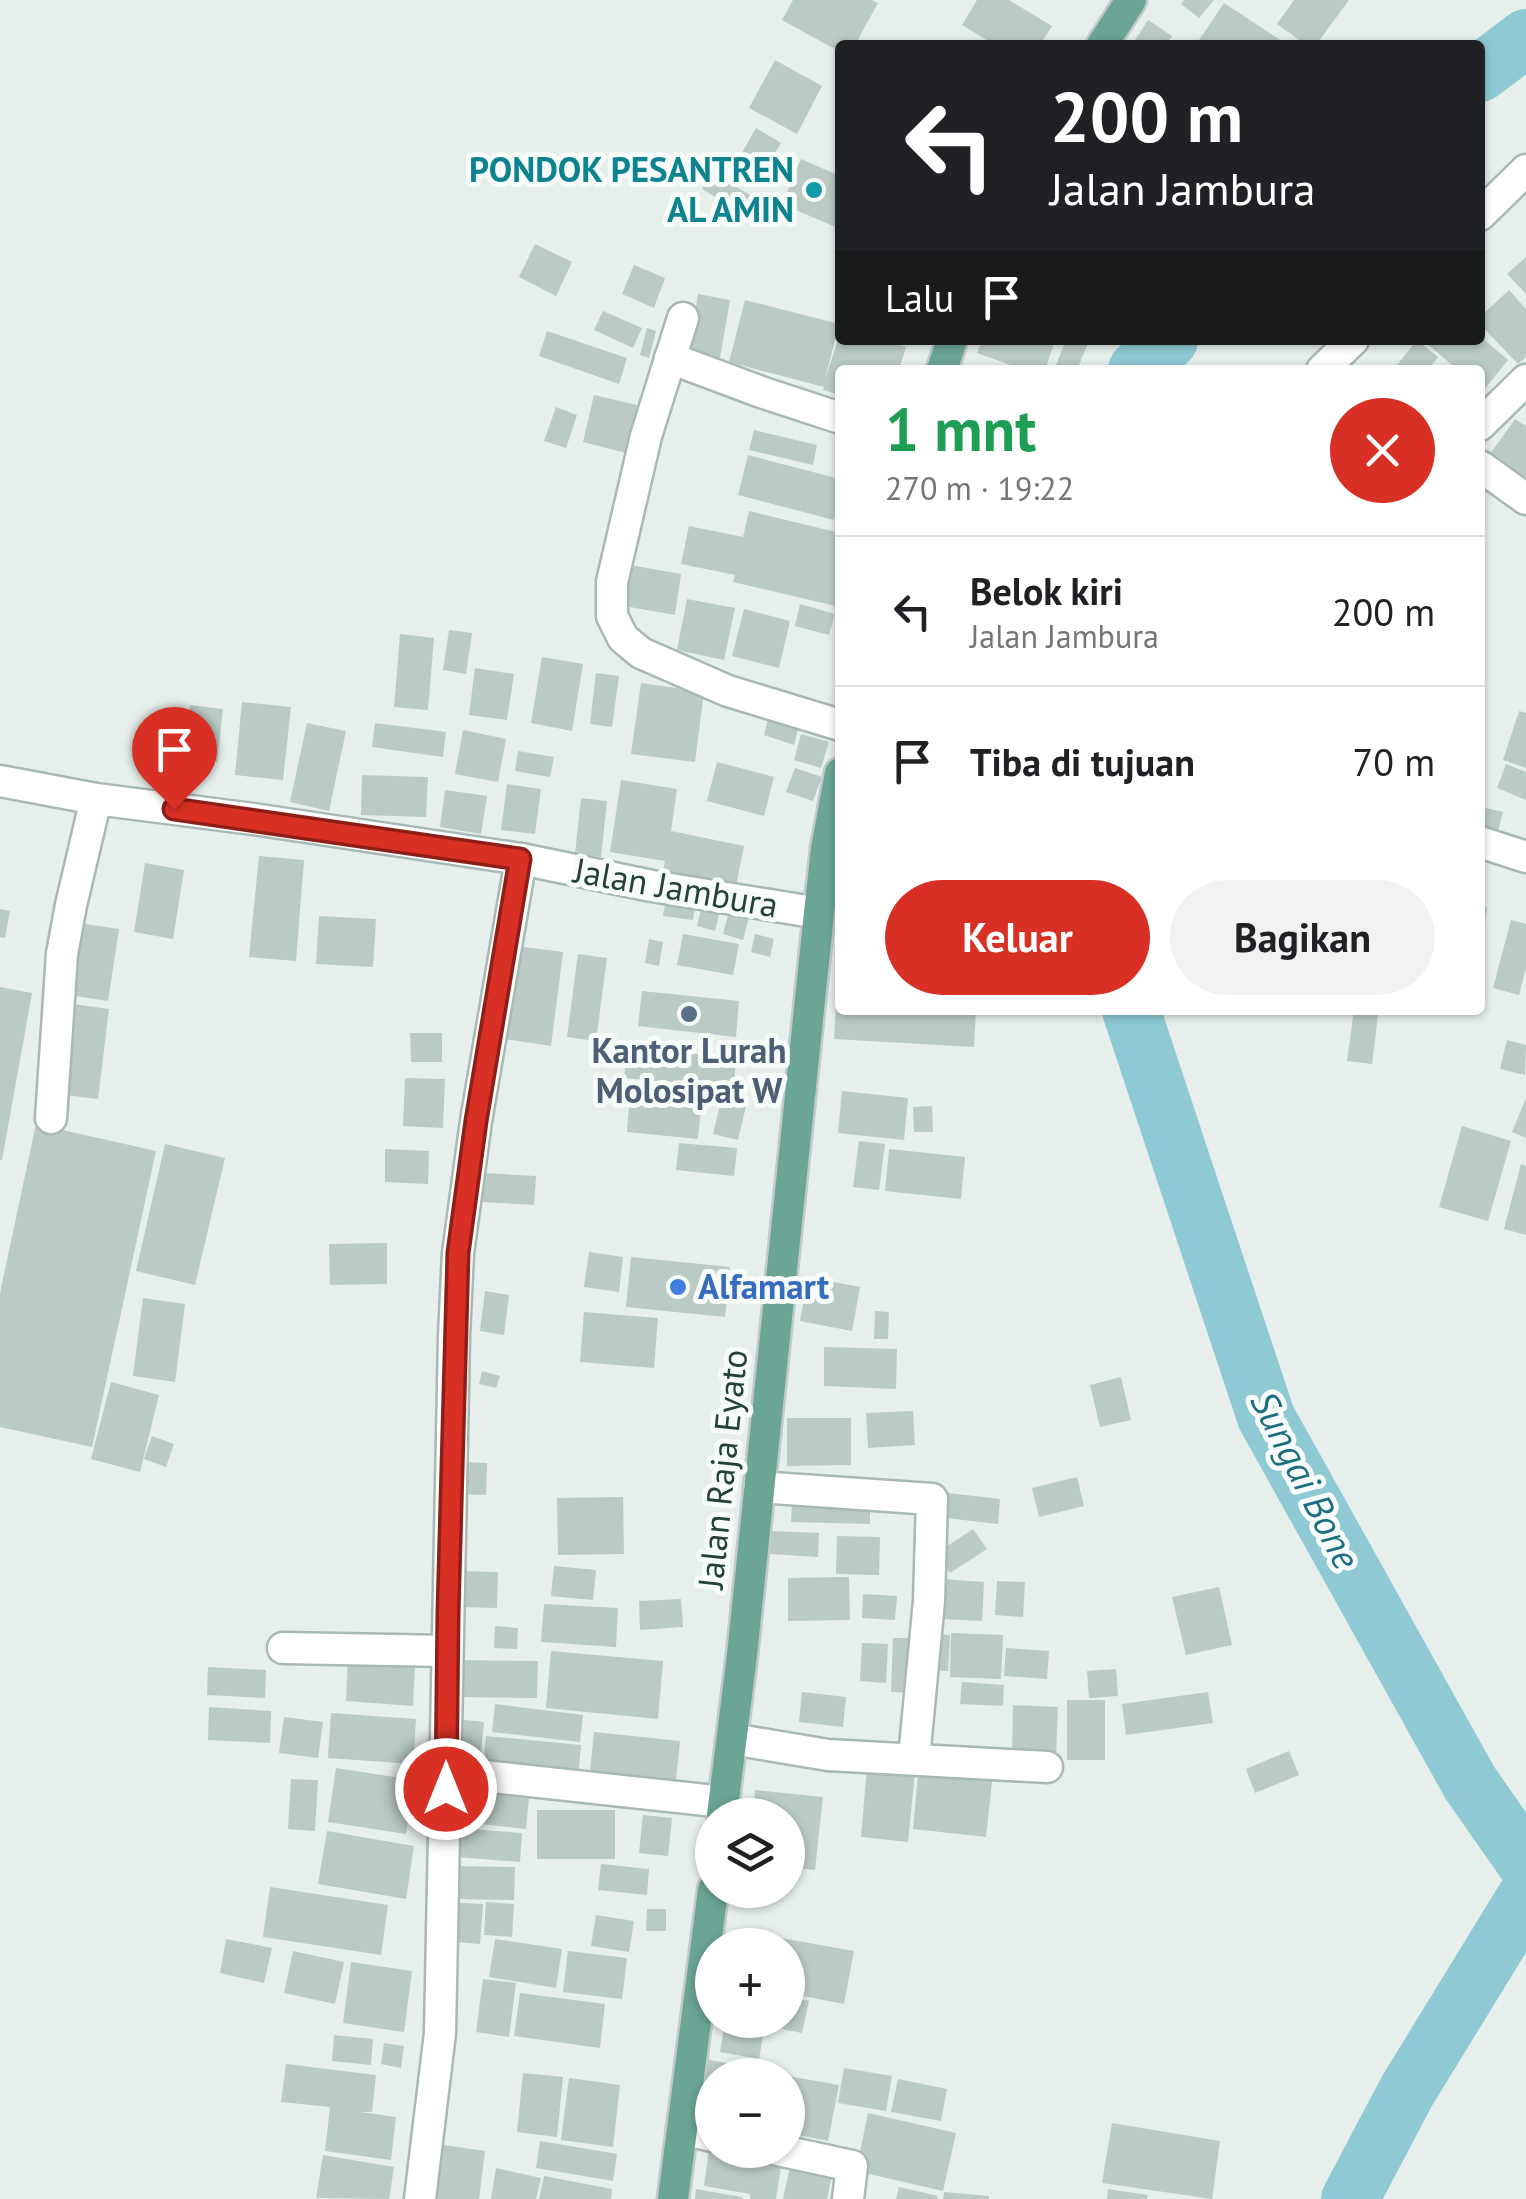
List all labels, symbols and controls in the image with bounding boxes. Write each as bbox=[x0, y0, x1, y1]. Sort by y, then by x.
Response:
text: 200 m bbox=[1050, 71, 1243, 161]
icon: left bbox=[885, 80, 1015, 210]
place label: PONDOK PESANTREN AL AMIN bbox=[469, 146, 794, 232]
text: Jalan Jambura bbox=[1050, 159, 1316, 217]
marker: PONDOK PESANTREN AL AMIN bbox=[803, 179, 825, 201]
icon: arrive bbox=[974, 270, 1029, 325]
text: Lalu bbox=[885, 273, 954, 322]
text: 1 mnt bbox=[885, 390, 1036, 468]
button: close bbox=[1330, 398, 1435, 503]
text: 270 m · 19:22 bbox=[885, 467, 1074, 509]
text: Belok kiri bbox=[970, 566, 1123, 615]
icon: left bbox=[885, 584, 940, 639]
text: 200 m bbox=[1332, 587, 1435, 636]
text: Jalan Jambura bbox=[970, 615, 1159, 657]
pin bbox=[132, 707, 217, 810]
icon: arrive bbox=[147, 722, 202, 777]
icon: arrive bbox=[885, 734, 940, 789]
text: Tiba di tujuan bbox=[970, 737, 1195, 786]
text: 70 m bbox=[1353, 737, 1435, 786]
street label: Jalan Jambura bbox=[568, 846, 782, 928]
button: Keluar bbox=[885, 880, 1150, 995]
button: Bagikan bbox=[1170, 880, 1435, 995]
marker: Kantor Lurah Molosipat W bbox=[678, 1003, 700, 1025]
place label: Kantor Lurah Molosipat W bbox=[592, 1027, 786, 1113]
place label: Alfamart bbox=[698, 1263, 830, 1309]
marker: Alfamart bbox=[667, 1276, 689, 1298]
street label: Jalan Raja Eyato bbox=[686, 1347, 757, 1593]
water label: Sungai Bone bbox=[1241, 1382, 1372, 1577]
position arrow bbox=[394, 1737, 498, 1841]
map controls bbox=[695, 1798, 805, 2168]
button: layers bbox=[695, 1798, 805, 1908]
button: + bbox=[695, 1928, 805, 2038]
button: − bbox=[695, 2058, 805, 2168]

